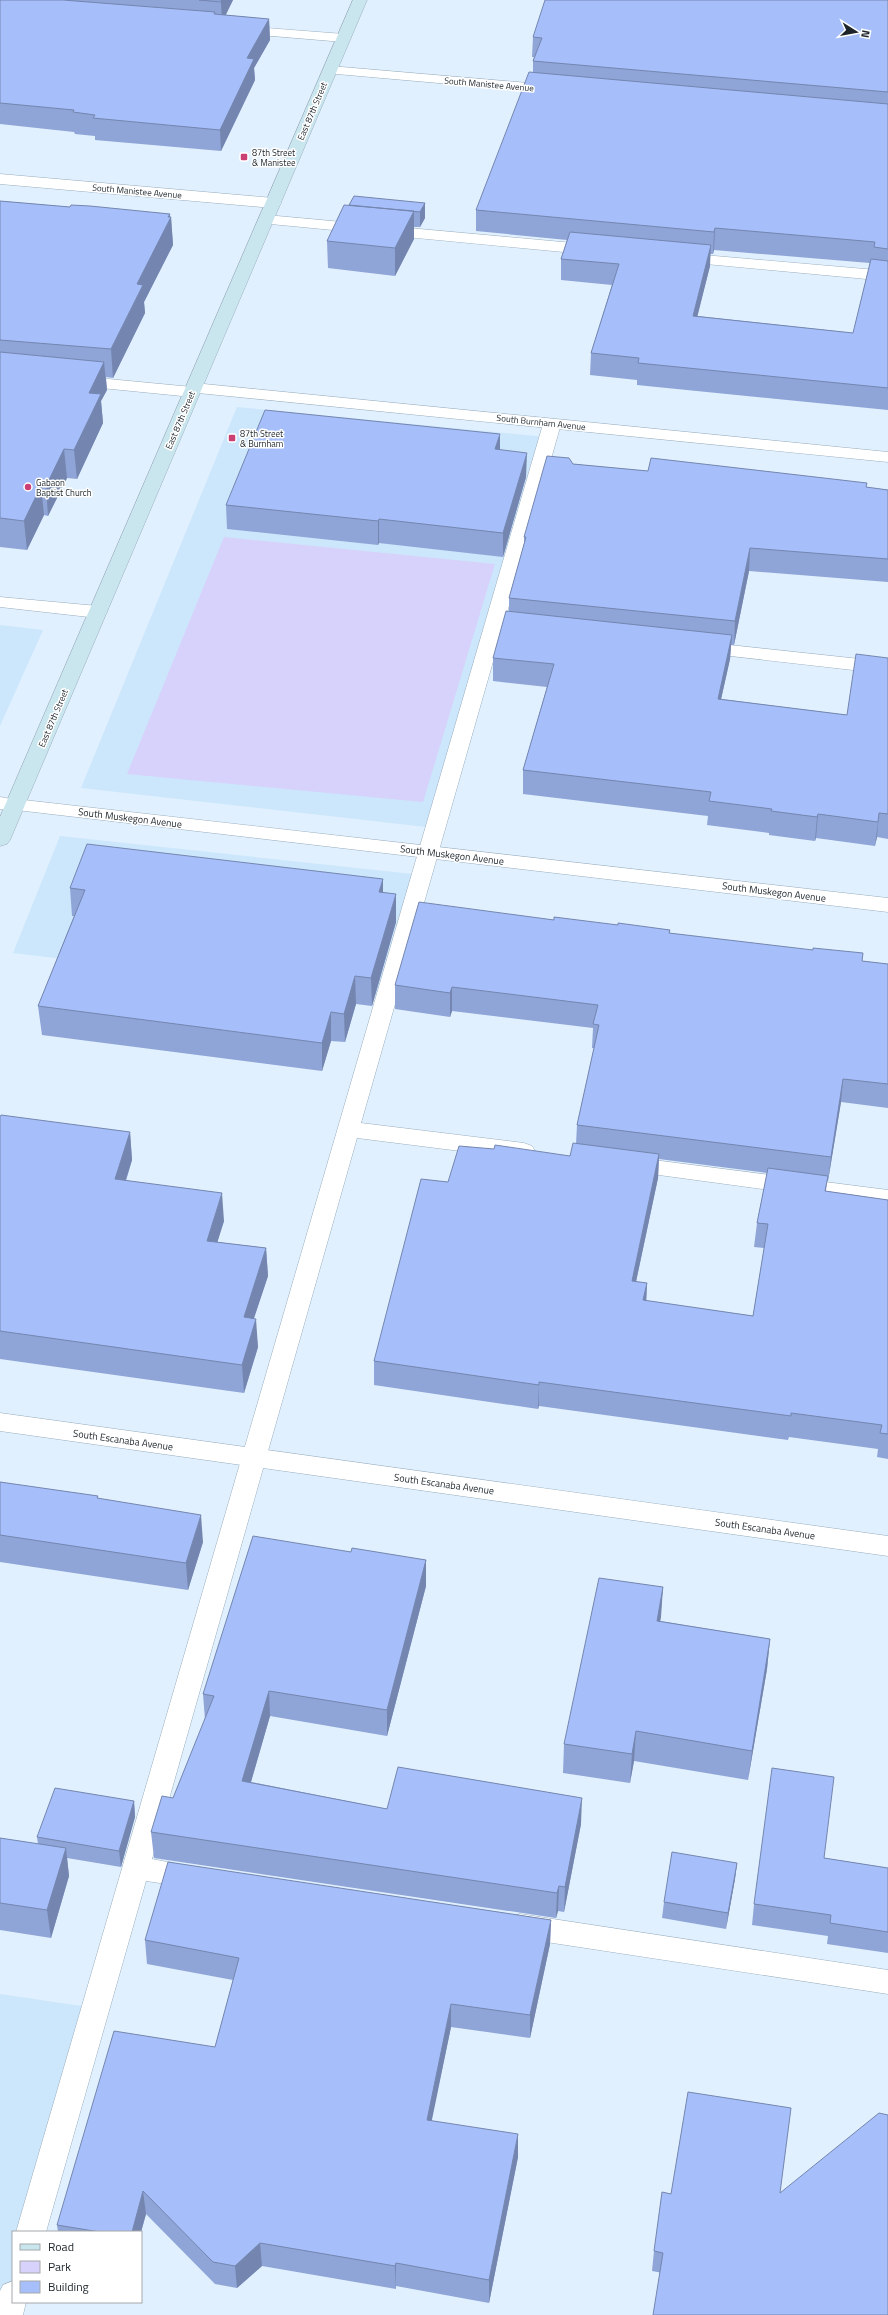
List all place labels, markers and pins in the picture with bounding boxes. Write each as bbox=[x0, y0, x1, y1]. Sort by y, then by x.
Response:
place label: 87th Street & Manistee bbox=[252, 146, 296, 169]
marker: 87th Street & Manistee bbox=[239, 152, 249, 162]
place label: 87th Street & Burnham bbox=[240, 427, 284, 450]
marker: 87th Street & Burnham bbox=[227, 433, 237, 443]
place label: Gabaon Baptist Church bbox=[36, 476, 92, 499]
marker: Gabaon Baptist Church bbox=[23, 482, 33, 492]

